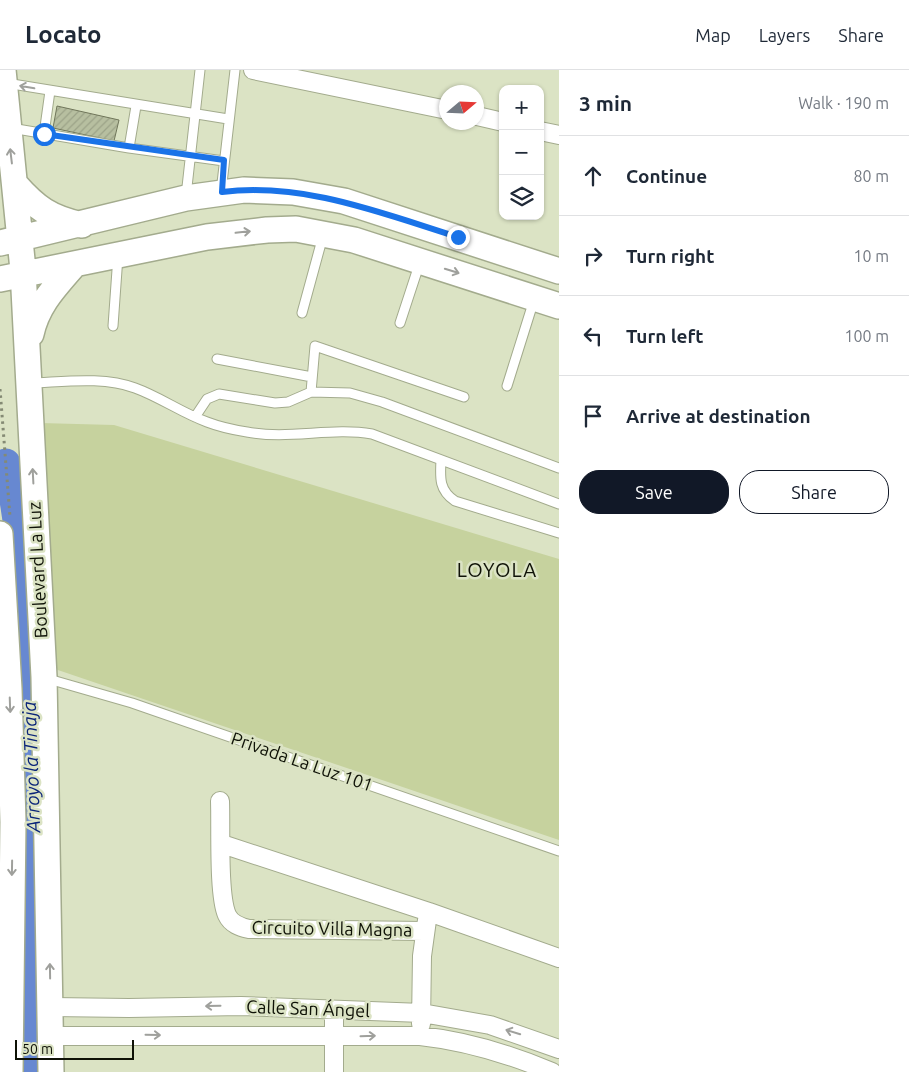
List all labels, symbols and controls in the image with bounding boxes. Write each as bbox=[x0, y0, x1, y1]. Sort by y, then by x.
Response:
text: Locato bbox=[25, 21, 101, 48]
text: Map bbox=[695, 25, 731, 45]
text: Layers bbox=[759, 25, 810, 45]
text: Share bbox=[838, 25, 884, 45]
one-way arrow bbox=[19, 81, 35, 91]
north arrow bbox=[439, 85, 484, 130]
map controls bbox=[499, 85, 544, 220]
button: + bbox=[499, 85, 544, 130]
text: 3 min bbox=[579, 91, 632, 115]
text: Walk · 190 m bbox=[798, 94, 889, 112]
route start bbox=[33, 123, 56, 146]
button: − bbox=[499, 130, 544, 175]
one-way arrow bbox=[6, 148, 16, 164]
icon: ahead bbox=[579, 162, 607, 190]
text: Continue bbox=[626, 165, 707, 187]
text: 80 m bbox=[853, 167, 889, 185]
button: layers bbox=[499, 175, 544, 220]
route end bbox=[447, 226, 470, 249]
one-way arrow bbox=[235, 227, 251, 237]
icon: right bbox=[579, 242, 607, 270]
text: Turn right bbox=[626, 245, 714, 267]
text: 10 m bbox=[853, 247, 889, 265]
one-way arrow bbox=[444, 266, 460, 276]
icon: left bbox=[579, 322, 607, 350]
text: Turn left bbox=[626, 325, 704, 347]
text: 100 m bbox=[844, 327, 889, 345]
icon: arrive bbox=[579, 402, 607, 430]
text: Arrive at destination bbox=[626, 405, 811, 427]
one-way arrow bbox=[29, 468, 38, 484]
button: Save bbox=[579, 470, 729, 514]
button: Share bbox=[739, 470, 889, 514]
street label: Boulevard La Luz bbox=[23, 501, 51, 639]
district label: LOYOLA bbox=[457, 558, 537, 581]
one-way arrow bbox=[5, 697, 14, 713]
water label: Arroyo la Tinaja bbox=[18, 701, 44, 834]
street label: Privada La Luz 101 bbox=[229, 727, 376, 795]
one-way arrow bbox=[7, 860, 17, 876]
street label: Circuito Villa Magna bbox=[251, 917, 413, 939]
one-way arrow bbox=[45, 963, 55, 980]
street label: Calle San Ángel bbox=[246, 995, 371, 1020]
one-way arrow bbox=[205, 1002, 221, 1011]
one-way arrow bbox=[506, 1026, 522, 1036]
one-way arrow bbox=[144, 1030, 160, 1040]
one-way arrow bbox=[359, 1031, 375, 1041]
scale bar bbox=[15, 1037, 134, 1060]
text: 50 m bbox=[22, 1041, 53, 1057]

